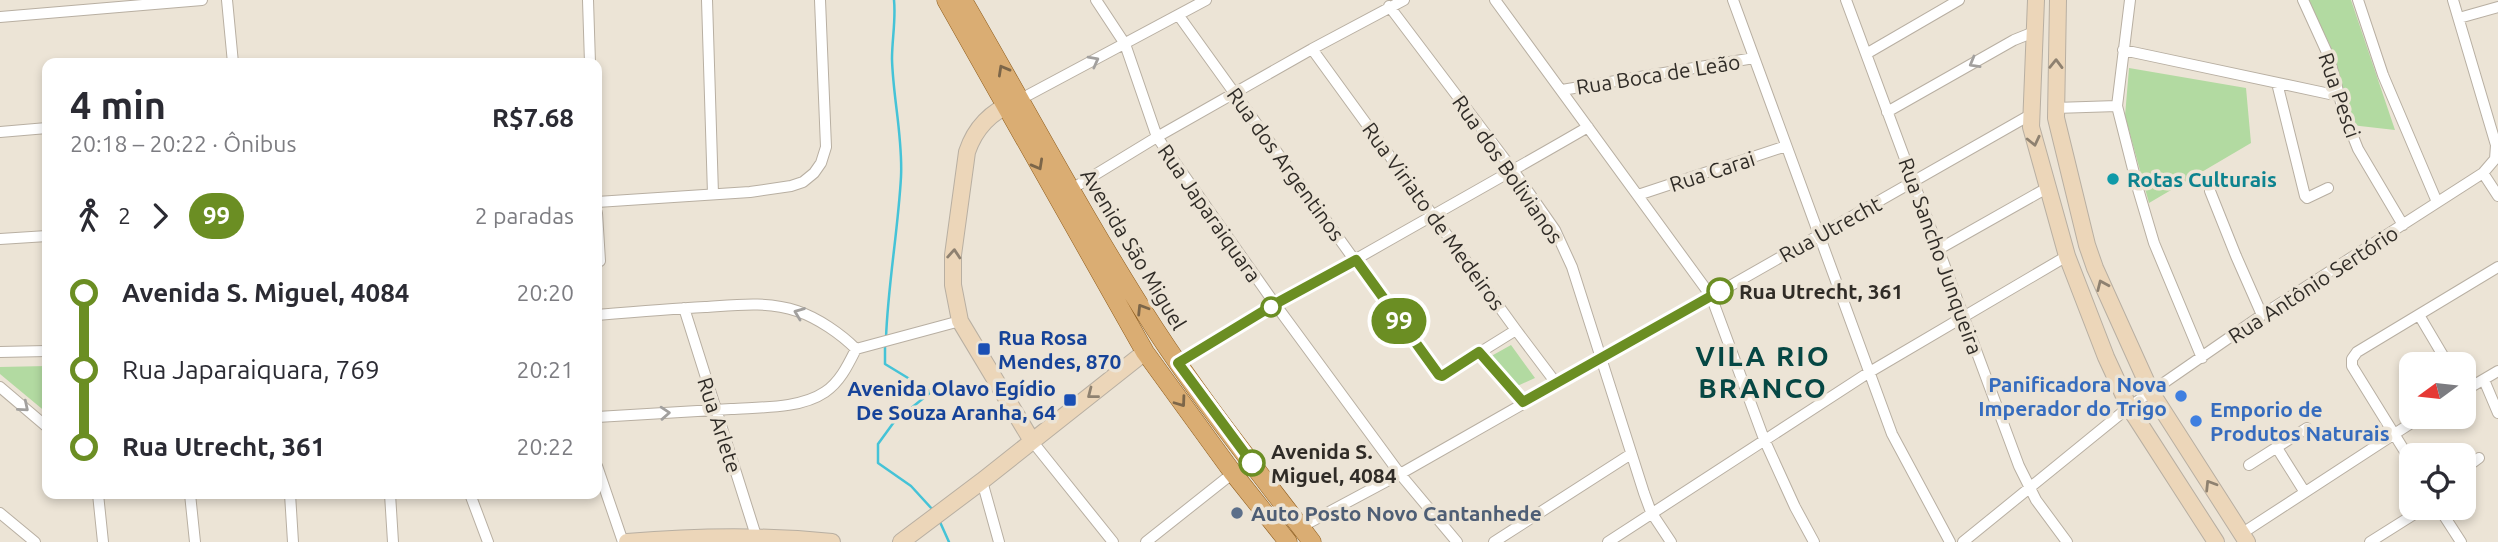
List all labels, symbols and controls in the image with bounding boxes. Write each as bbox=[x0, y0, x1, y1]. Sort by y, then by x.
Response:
street label: Rua Boca de Leão bbox=[1574, 49, 1742, 99]
street label: Rua Pesci bbox=[2314, 49, 2366, 141]
one-way arrow bbox=[1968, 55, 1981, 68]
one-way arrow bbox=[1087, 56, 1099, 69]
one-way arrow bbox=[2048, 58, 2064, 69]
one-way arrow bbox=[998, 65, 1011, 77]
street label: Rua dos Argentinos bbox=[1222, 83, 1350, 245]
text: 4 min bbox=[70, 84, 166, 126]
street label: Rua dos Bolivianos bbox=[1448, 90, 1568, 248]
text: R$7.68 bbox=[492, 103, 574, 132]
street label: Rua Viriato de Medeiros bbox=[1358, 118, 1510, 314]
text: 20:18 – 20:22 · Ônibus bbox=[70, 131, 296, 156]
one-way arrow bbox=[2026, 135, 2041, 147]
street label: Rua Japaraiquara bbox=[1154, 140, 1266, 286]
street label: Rua Carai bbox=[1666, 146, 1758, 196]
street label: Rua Sancho Junqueira bbox=[1894, 154, 1988, 358]
one-way arrow bbox=[1030, 158, 1043, 171]
street label: Avenida São Miguel bbox=[1076, 164, 1192, 334]
place label: Rotas Culturais bbox=[2127, 167, 2277, 191]
marker: Rotas Culturais bbox=[2105, 171, 2121, 187]
street label: Rua Utrecht bbox=[1775, 191, 1885, 267]
icon: walk bbox=[70, 197, 108, 235]
icon: forward bbox=[141, 197, 179, 235]
text: 99 bbox=[203, 202, 230, 229]
text: 2 bbox=[118, 203, 131, 228]
text: 2 paradas bbox=[475, 203, 574, 228]
street label: Rua Antônio Sertório bbox=[2224, 220, 2402, 348]
one-way arrow bbox=[946, 248, 961, 259]
text: Avenida S. Miguel, 4084 bbox=[122, 278, 409, 307]
marker: Rua Utrecht, 361 bbox=[1707, 278, 1733, 304]
place label: Rua Utrecht, 361 bbox=[1739, 279, 1903, 303]
one-way arrow bbox=[2096, 279, 2110, 292]
text: 20:20 bbox=[516, 280, 574, 305]
unlabelled marker bbox=[1261, 297, 1281, 317]
line badge: 99 bbox=[1368, 298, 1430, 344]
one-way arrow bbox=[1138, 303, 1151, 316]
text: 99 bbox=[1385, 307, 1413, 334]
one-way arrow bbox=[794, 308, 806, 322]
place label: Rua Rosa Mendes, 870 bbox=[998, 325, 1121, 373]
district label: VILA RIO BRANCO bbox=[1695, 340, 1831, 403]
marker: Rua Rosa Mendes, 870 bbox=[976, 341, 992, 357]
north arrow bbox=[2399, 352, 2476, 429]
map controls bbox=[2399, 352, 2476, 520]
text: Rua Japaraiquara, 769 bbox=[122, 355, 380, 384]
text: 20:21 bbox=[516, 357, 574, 382]
place label: Panificadora Nova Imperador do Trigo bbox=[1978, 372, 2167, 420]
street label: Rua Arlete bbox=[693, 374, 747, 476]
place label: Avenida Olavo Egídio De Souza Aranha, 64 bbox=[847, 376, 1056, 424]
one-way arrow bbox=[1087, 386, 1099, 399]
marker: Panificadora Nova Imperador do Trigo bbox=[2173, 388, 2189, 404]
marker: Avenida Olavo Egídio De Souza Aranha, 64 bbox=[1062, 392, 1078, 408]
one-way arrow bbox=[1173, 394, 1185, 406]
place label: Emporio de Produtos Naturais bbox=[2210, 397, 2390, 445]
one-way arrow bbox=[15, 399, 28, 411]
one-way arrow bbox=[660, 406, 671, 421]
marker: Emporio de Produtos Naturais bbox=[2188, 413, 2204, 429]
text: Rua Utrecht, 361 bbox=[122, 432, 325, 461]
text: 20:22 bbox=[516, 434, 574, 459]
place label: Avenida S. Miguel, 4084 bbox=[1271, 439, 1397, 487]
button: locate bbox=[2399, 443, 2476, 520]
marker: Avenida S. Miguel, 4084 bbox=[1239, 450, 1265, 476]
one-way arrow bbox=[2205, 479, 2218, 492]
place label: Auto Posto Novo Cantanhede bbox=[1251, 501, 1542, 525]
marker: Auto Posto Novo Cantanhede bbox=[1229, 505, 1245, 521]

